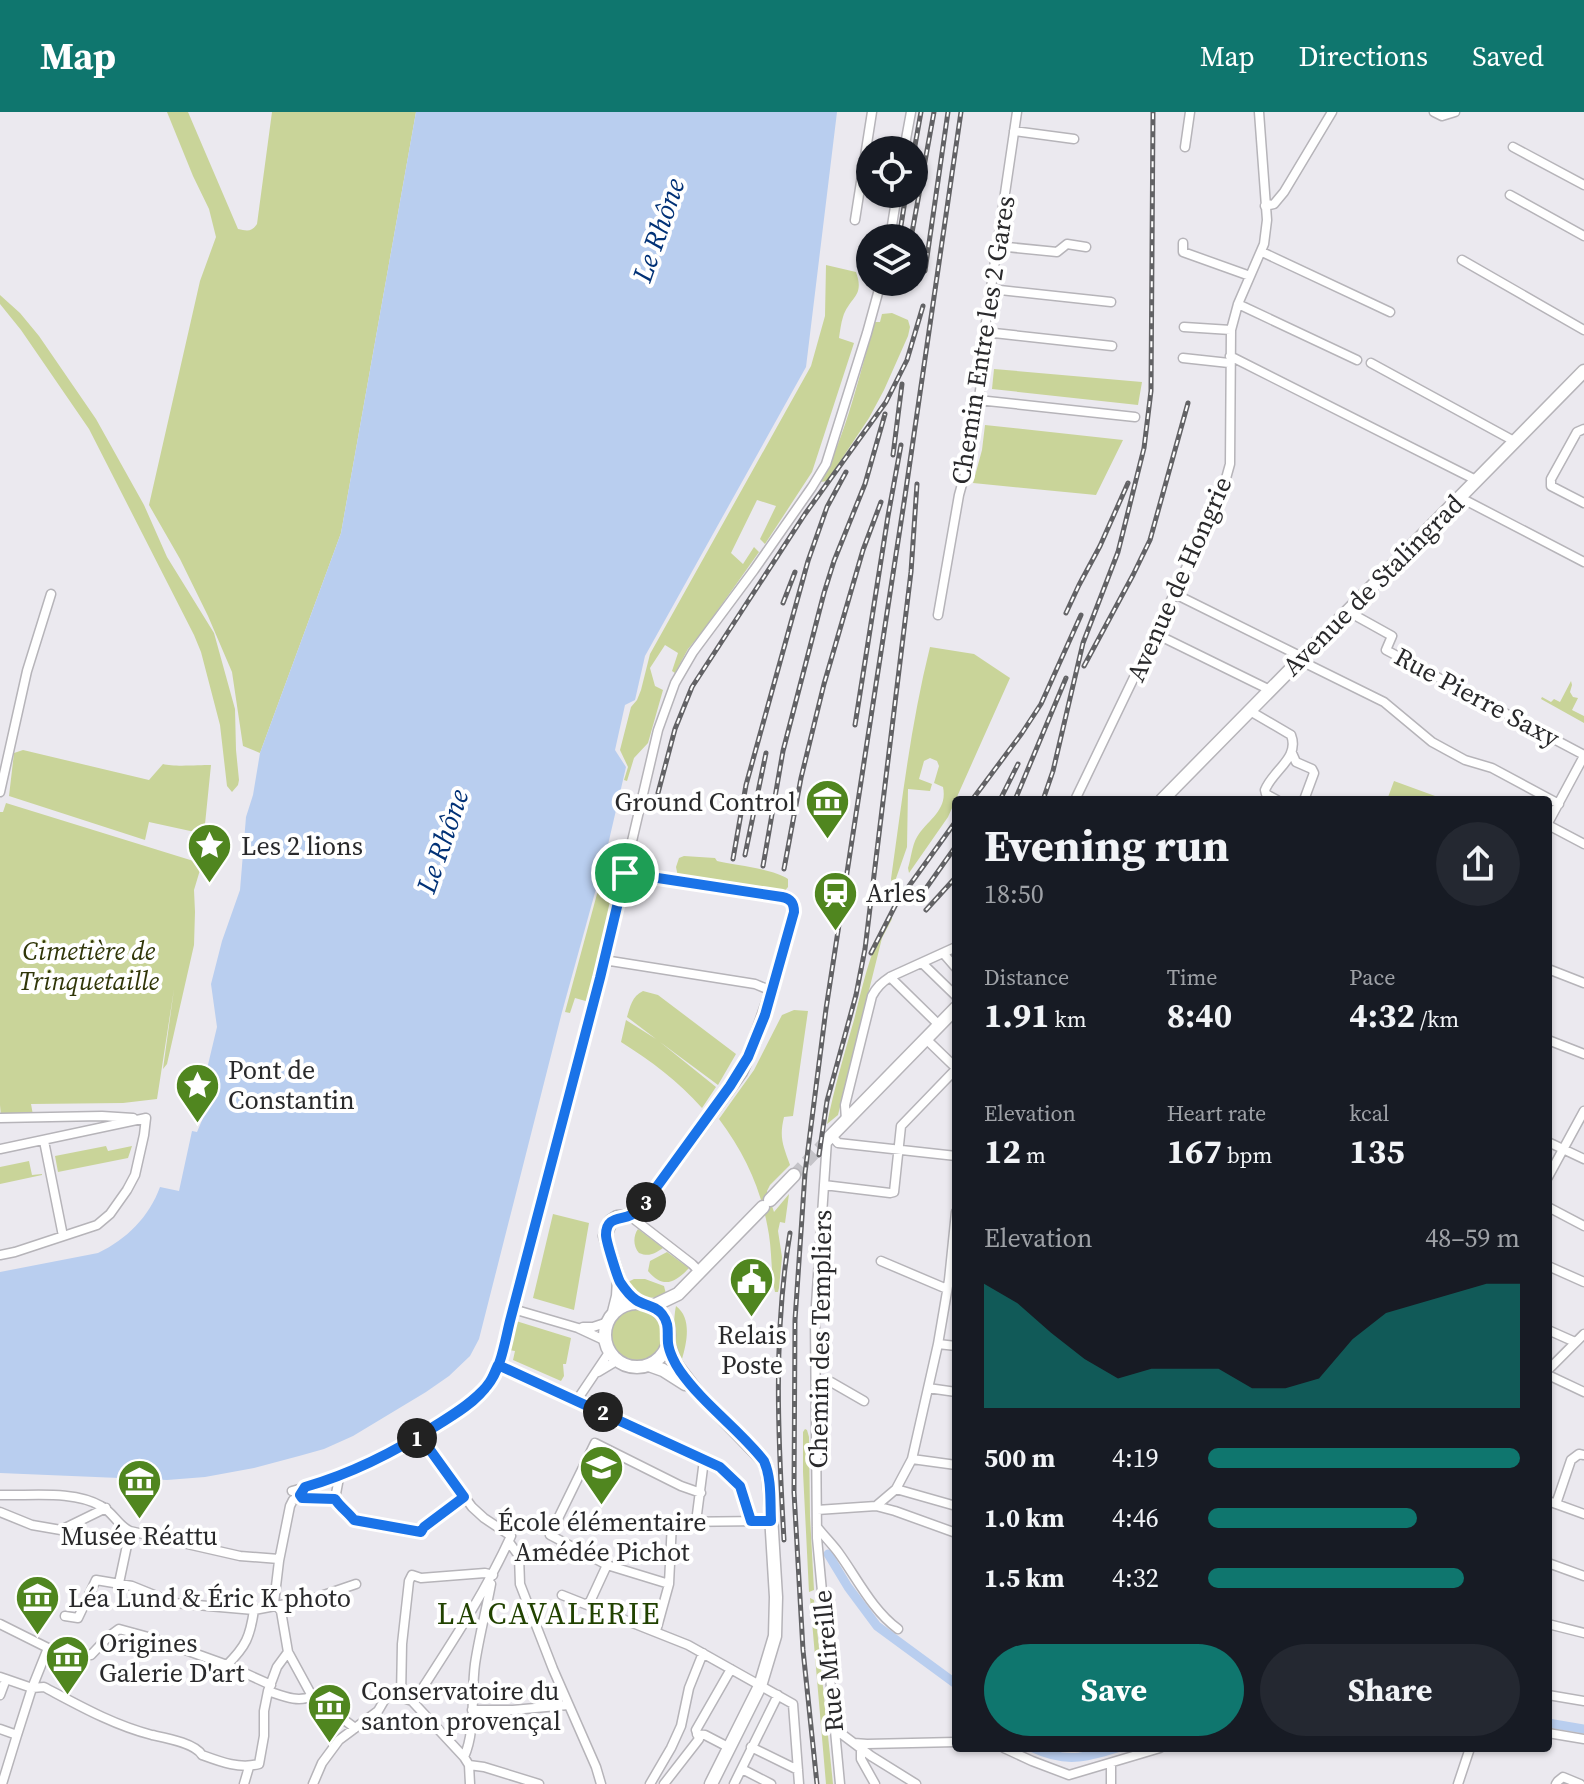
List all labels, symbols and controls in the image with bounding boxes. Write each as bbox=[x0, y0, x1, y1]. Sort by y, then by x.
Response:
text: Map bbox=[40, 30, 116, 82]
text: Map bbox=[1200, 37, 1255, 75]
text: Directions bbox=[1299, 37, 1428, 75]
text: Saved bbox=[1472, 37, 1544, 75]
map controls bbox=[856, 136, 928, 296]
button: locate bbox=[856, 136, 928, 208]
water label: Le Rhône bbox=[622, 172, 694, 288]
street label: Chemin Entre les 2 Gares bbox=[942, 193, 1024, 487]
button: layers bbox=[856, 224, 928, 296]
street label: Avenue de Hongrie bbox=[1118, 471, 1240, 687]
street label: Avenue de Stalingrad bbox=[1274, 486, 1472, 684]
street label: Rue Pierre Saxy bbox=[1388, 638, 1566, 756]
museum icon: Ground Control bbox=[803, 778, 851, 841]
water label: Le Rhône bbox=[406, 783, 478, 899]
place label: Ground Control bbox=[615, 784, 796, 820]
text: Evening run bbox=[984, 815, 1229, 876]
place icon: Les 2 lions bbox=[186, 822, 234, 885]
button: share bbox=[1436, 822, 1520, 906]
place label: Les 2 lions bbox=[241, 828, 363, 864]
pin bbox=[591, 839, 659, 907]
icon: arrive bbox=[603, 851, 647, 895]
station icon: Arles bbox=[811, 869, 859, 932]
place label: Arles bbox=[866, 875, 926, 911]
text: 18:50 bbox=[984, 876, 1044, 912]
park label: Cimetière de Trinquetaille bbox=[19, 933, 160, 999]
text: Distance bbox=[984, 962, 1069, 992]
text: Time bbox=[1167, 962, 1218, 992]
text: Pace bbox=[1349, 962, 1395, 992]
text: 1.91 bbox=[984, 992, 1049, 1038]
text: 8:40 bbox=[1167, 992, 1232, 1038]
text: 4:32 bbox=[1349, 992, 1415, 1038]
text: km bbox=[1049, 1004, 1086, 1034]
text: /km bbox=[1415, 1004, 1459, 1034]
place label: Pont de Constantin bbox=[228, 1052, 355, 1118]
place icon: Pont de Constantin bbox=[173, 1061, 221, 1124]
text: Elevation bbox=[984, 1098, 1076, 1128]
text: Heart rate bbox=[1167, 1098, 1266, 1128]
text: kcal bbox=[1349, 1098, 1389, 1128]
text: 12 bbox=[984, 1128, 1021, 1174]
text: 167 bbox=[1167, 1128, 1222, 1174]
text: 135 bbox=[1349, 1128, 1405, 1174]
text: m bbox=[1021, 1140, 1046, 1170]
text: bpm bbox=[1222, 1140, 1272, 1170]
pin: 3 bbox=[626, 1182, 666, 1222]
text: 3 bbox=[640, 1187, 652, 1217]
street label: Chemin des Templiers bbox=[800, 1209, 840, 1469]
text: Elevation bbox=[984, 1220, 1093, 1256]
text: 48–59 m bbox=[1425, 1220, 1520, 1256]
public building icon: Relais Poste bbox=[728, 1256, 776, 1319]
place label: Relais Poste bbox=[717, 1317, 787, 1383]
pin: 2 bbox=[583, 1392, 623, 1432]
text: 2 bbox=[597, 1397, 609, 1427]
pin: 1 bbox=[397, 1418, 437, 1458]
text: 1 bbox=[411, 1423, 423, 1453]
text: 500 m bbox=[984, 1440, 1055, 1476]
text: 4:19 bbox=[1112, 1440, 1159, 1476]
school or university icon: École élémentaire Amédée Pichot bbox=[578, 1443, 626, 1506]
museum icon: Musée Réattu bbox=[115, 1457, 163, 1520]
text: 1.0 km bbox=[984, 1500, 1065, 1536]
text: 4:46 bbox=[1112, 1500, 1159, 1536]
place label: École élémentaire Amédée Pichot bbox=[497, 1504, 707, 1570]
place label: Musée Réattu bbox=[60, 1518, 218, 1554]
text: 1.5 km bbox=[984, 1560, 1065, 1596]
text: 4:32 bbox=[1112, 1560, 1159, 1596]
museum icon: Léa Lund & Éric K photo bbox=[13, 1574, 61, 1637]
place label: Léa Lund & Éric K photo bbox=[68, 1580, 351, 1616]
street label: Rue Mireille bbox=[804, 1588, 852, 1734]
district label: LA CAVALERIE bbox=[437, 1593, 661, 1634]
place label: Origines Galerie D'art bbox=[99, 1625, 245, 1691]
museum icon: Origines Galerie D'art bbox=[44, 1634, 92, 1697]
button: Save bbox=[984, 1644, 1244, 1736]
button: Share bbox=[1260, 1644, 1520, 1736]
place label: Conservatoire du santon provençal bbox=[361, 1673, 561, 1739]
museum icon: Conservatoire du santon provençal bbox=[306, 1682, 354, 1745]

